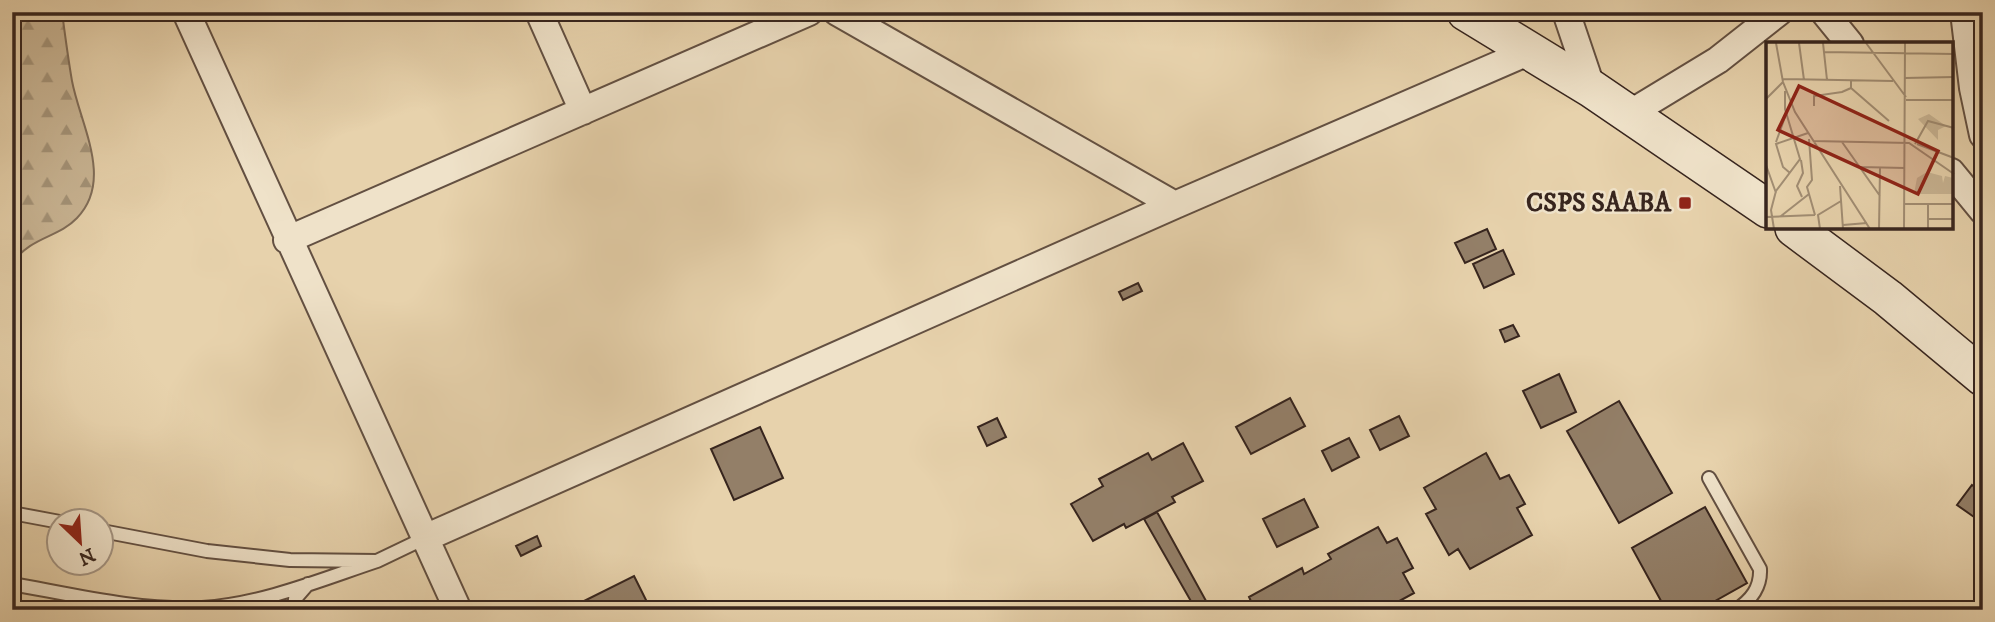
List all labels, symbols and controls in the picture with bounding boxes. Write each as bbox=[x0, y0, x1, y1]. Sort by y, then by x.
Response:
inset map bbox=[1766, 42, 1953, 229]
place label: CSPS SAABA bbox=[1526, 187, 1672, 220]
marker: CSPS SAABA bbox=[1677, 195, 1693, 211]
north arrow bbox=[46, 506, 116, 576]
text: N bbox=[74, 542, 98, 570]

